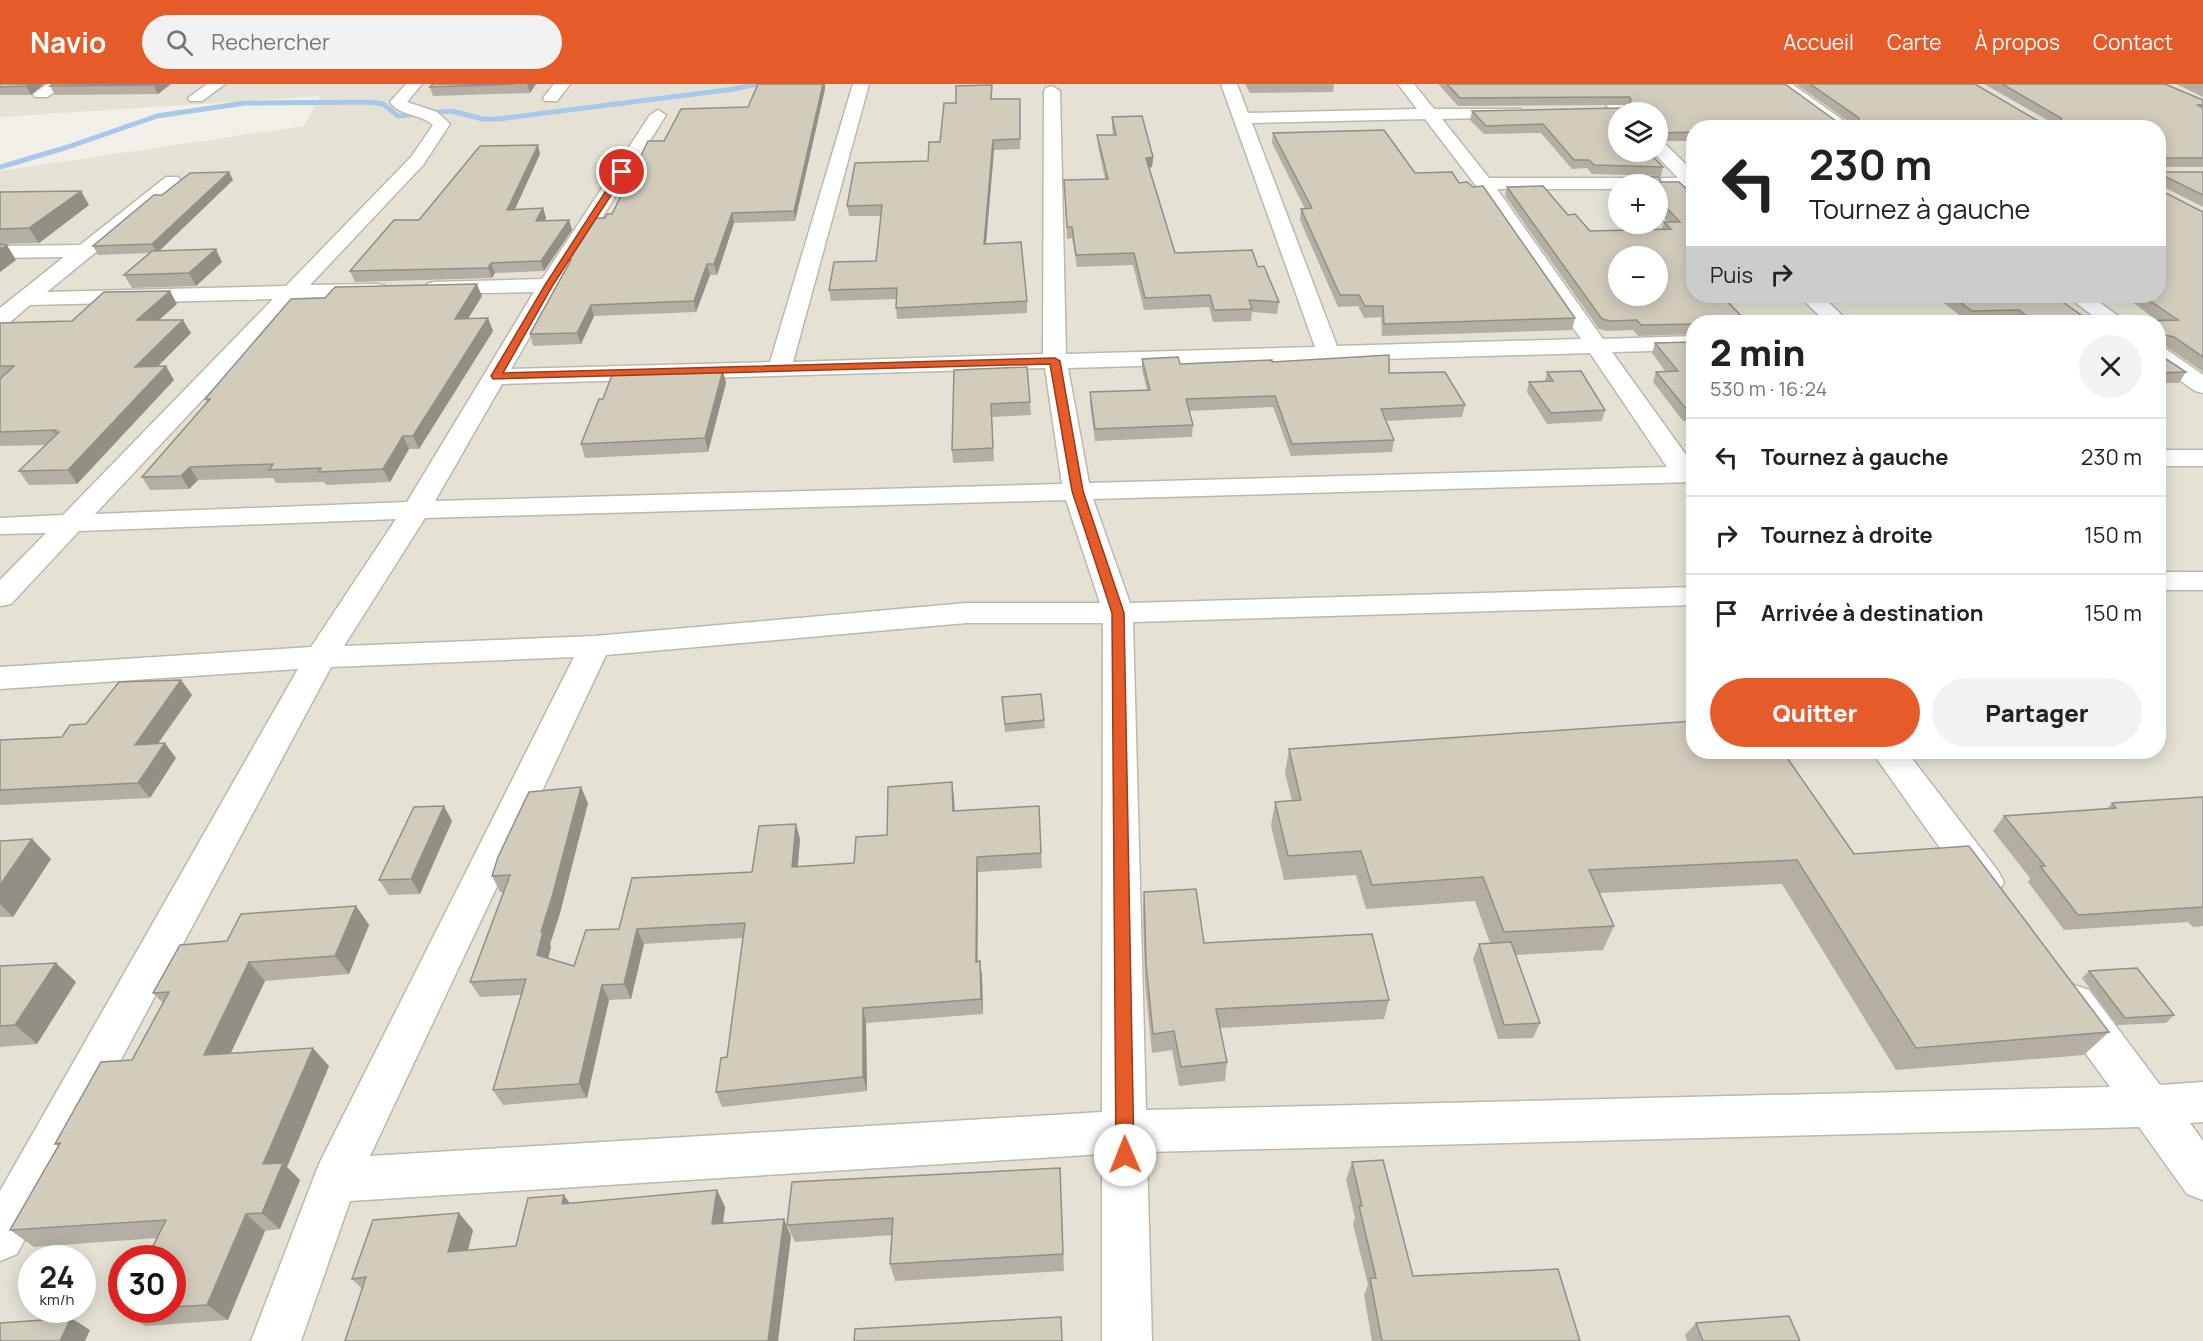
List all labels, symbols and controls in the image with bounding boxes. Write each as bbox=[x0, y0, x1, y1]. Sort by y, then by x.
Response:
search box bbox=[142, 15, 562, 69]
text: Navio bbox=[30, 23, 106, 61]
icon: search bbox=[163, 26, 196, 59]
text: Rechercher bbox=[211, 27, 330, 57]
text: Accueil bbox=[1783, 28, 1854, 56]
text: Carte bbox=[1887, 28, 1941, 56]
text: À propos bbox=[1974, 28, 2060, 56]
text: Contact bbox=[2093, 28, 2173, 56]
map controls bbox=[1608, 102, 1668, 306]
button: layers bbox=[1608, 102, 1668, 162]
text: 230 m bbox=[1809, 135, 1932, 193]
icon: left bbox=[1710, 144, 1788, 222]
pin bbox=[596, 146, 647, 197]
icon: arrive bbox=[605, 155, 638, 188]
button: + bbox=[1608, 174, 1668, 234]
text: Tournez à gauche bbox=[1809, 190, 2030, 227]
button: − bbox=[1608, 246, 1668, 306]
icon: right bbox=[1765, 258, 1798, 291]
text: Puis bbox=[1710, 260, 1753, 290]
text: 2 min bbox=[1710, 328, 1805, 377]
button: close bbox=[2079, 335, 2142, 398]
text: 530 m · 16:24 bbox=[1710, 375, 1827, 402]
icon: left bbox=[1710, 441, 1743, 474]
text: Tournez à gauche bbox=[1761, 442, 1948, 472]
text: 230 m bbox=[2081, 442, 2142, 472]
icon: right bbox=[1710, 519, 1743, 552]
text: Tournez à droite bbox=[1761, 520, 1933, 550]
text: 150 m bbox=[2084, 520, 2142, 550]
icon: arrive bbox=[1710, 597, 1743, 630]
text: Arrivée à destination bbox=[1761, 598, 1984, 628]
text: 150 m bbox=[2084, 598, 2142, 628]
button: Quitter bbox=[1710, 678, 1920, 747]
button: Partager bbox=[1932, 678, 2142, 747]
position arrow bbox=[1093, 1123, 1157, 1187]
speed limit sign: 30 bbox=[108, 1245, 186, 1323]
text: 24 bbox=[39, 1256, 75, 1297]
text: km/h bbox=[40, 1289, 74, 1310]

